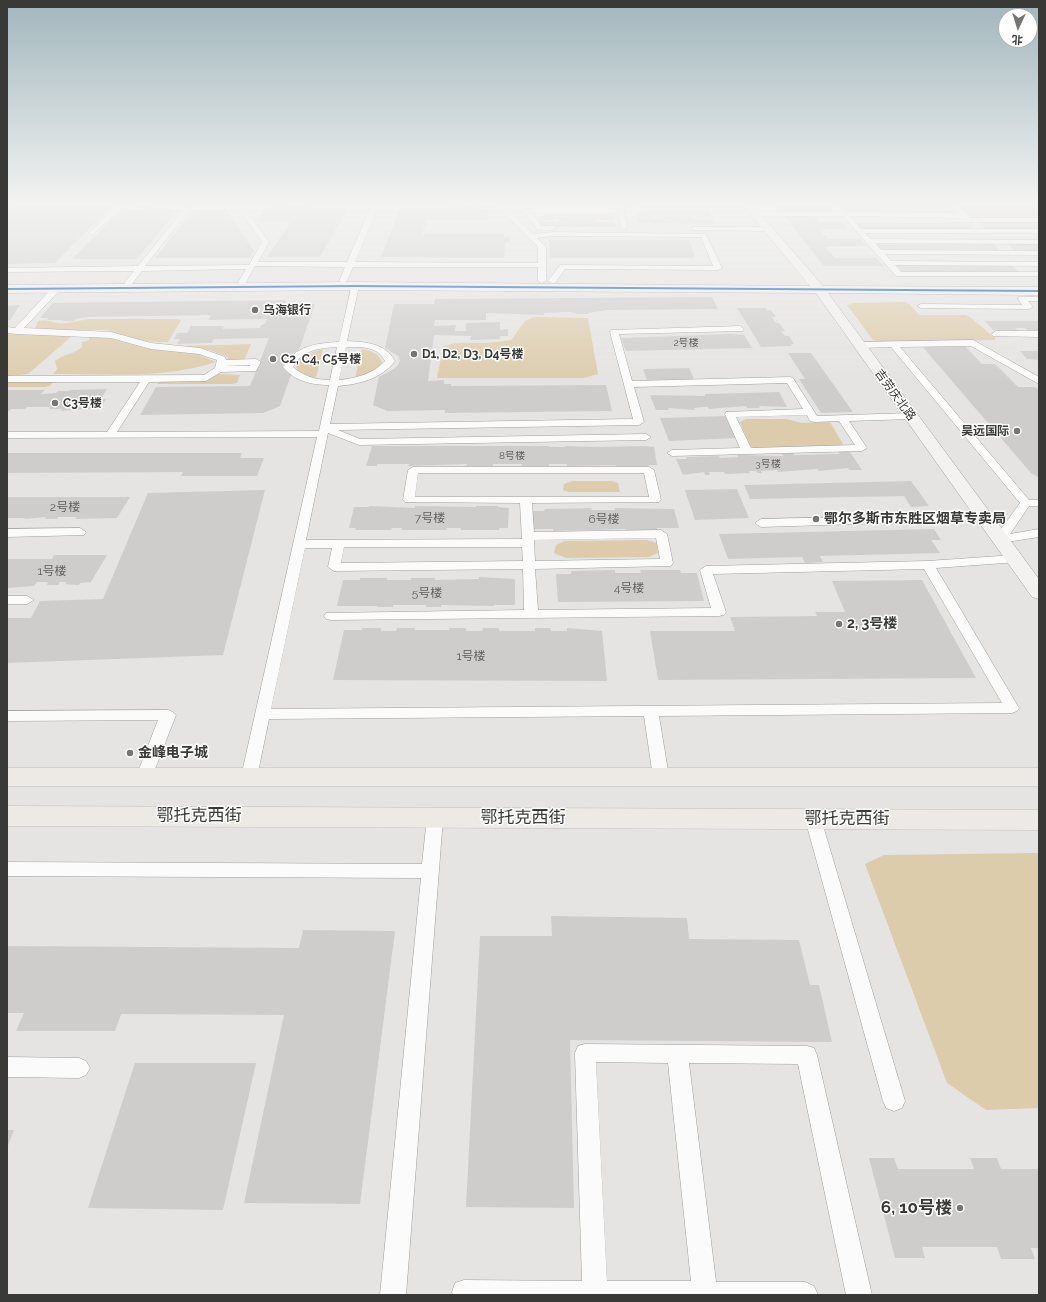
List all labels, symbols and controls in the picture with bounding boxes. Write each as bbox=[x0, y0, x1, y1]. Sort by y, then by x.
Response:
north arrow bbox=[998, 8, 1038, 48]
text: 北 bbox=[1011, 33, 1023, 46]
place label: 乌海银行 bbox=[263, 303, 311, 317]
marker: 乌海银行 bbox=[250, 305, 260, 315]
house number: 2号楼 bbox=[673, 337, 699, 349]
place label: D1, D2, D3, D4号楼 bbox=[422, 347, 524, 361]
marker: D1, D2, D3, D4号楼 bbox=[409, 349, 419, 359]
place label: C2, C4, C5号楼 bbox=[281, 352, 361, 366]
marker: C2, C4, C5号楼 bbox=[268, 354, 278, 364]
street label: 吉劳庆北路 bbox=[872, 366, 918, 424]
place label: C3号楼 bbox=[63, 396, 102, 410]
marker: C3号楼 bbox=[50, 398, 60, 408]
place label: 昊远国际 bbox=[961, 424, 1009, 438]
marker: 昊远国际 bbox=[1012, 426, 1022, 436]
house number: 8号楼 bbox=[499, 450, 525, 462]
house number: 3号楼 bbox=[755, 458, 781, 470]
house number: 2号楼 bbox=[50, 500, 80, 514]
house number: 7号楼 bbox=[415, 511, 445, 525]
place label: 鄂尔多斯市东胜区烟草专卖局 bbox=[824, 511, 1006, 527]
house number: 6号楼 bbox=[588, 512, 620, 526]
marker: 鄂尔多斯市东胜区烟草专卖局 bbox=[811, 514, 821, 524]
house number: 1号楼 bbox=[37, 564, 67, 578]
house number: 4号楼 bbox=[614, 581, 644, 595]
house number: 5号楼 bbox=[412, 586, 442, 600]
place label: 2, 3号楼 bbox=[847, 616, 897, 632]
marker: 2, 3号楼 bbox=[834, 619, 844, 629]
house number: 1号楼 bbox=[456, 649, 486, 663]
place label: 金峰电子城 bbox=[138, 745, 208, 761]
marker: 金峰电子城 bbox=[125, 748, 135, 758]
street label: 鄂托克西街 bbox=[157, 806, 241, 826]
street label: 鄂托克西街 bbox=[481, 808, 565, 828]
street label: 鄂托克西街 bbox=[805, 809, 889, 829]
place label: 6, 10号楼 bbox=[881, 1198, 952, 1218]
marker: 6, 10号楼 bbox=[955, 1203, 965, 1213]

